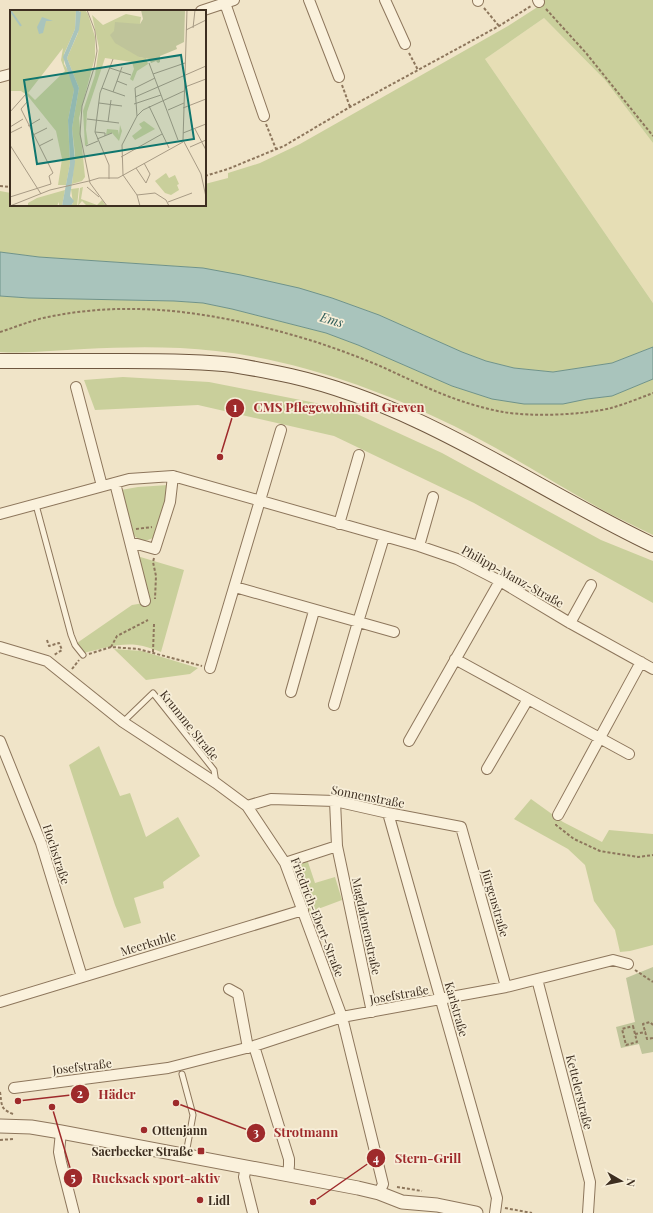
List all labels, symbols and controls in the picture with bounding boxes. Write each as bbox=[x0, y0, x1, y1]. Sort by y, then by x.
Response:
inset map bbox=[10, 10, 206, 206]
water label: Ems bbox=[317, 307, 346, 330]
callout: CMS Pflegewohnstift Greven bbox=[225, 395, 432, 420]
text: CMS Pflegewohnstift Greven bbox=[254, 398, 424, 415]
text: 1 bbox=[233, 399, 238, 415]
street label: Philipp-Manz-Straße bbox=[459, 541, 567, 611]
street label: Krumme Straße bbox=[157, 687, 223, 763]
street label: Sonnenstraße bbox=[330, 781, 406, 811]
street label: Hochstraße bbox=[40, 822, 74, 886]
street label: Friedrich-Ebert-Straße bbox=[288, 855, 348, 979]
street label: Jürgenstraße bbox=[478, 866, 513, 939]
street label: Magdalenenstraße bbox=[349, 876, 385, 976]
street label: Meerkuhle bbox=[118, 927, 178, 959]
street label: Karlstraße bbox=[442, 980, 472, 1038]
street label: Josefstraße bbox=[367, 981, 430, 1007]
street label: Kettelerstraße bbox=[563, 1053, 597, 1131]
street label: Josefstraße bbox=[50, 1054, 113, 1078]
callout: Häder bbox=[70, 1082, 144, 1107]
text: 2 bbox=[77, 1085, 83, 1101]
text: Häder bbox=[98, 1085, 136, 1102]
callout: Strotmann bbox=[246, 1120, 346, 1145]
place label: Ottenjann bbox=[152, 1122, 208, 1138]
text: Strotmann bbox=[274, 1123, 338, 1140]
text: 3 bbox=[253, 1124, 259, 1140]
marker: Ottenjann bbox=[139, 1125, 149, 1135]
place label: Saerbecker Straße bbox=[92, 1143, 193, 1159]
marker: Saerbecker Straße bbox=[196, 1146, 206, 1156]
callout: Stern-Grill bbox=[366, 1146, 469, 1171]
text: Stern-Grill bbox=[395, 1149, 461, 1166]
text: 4 bbox=[373, 1150, 379, 1166]
north arrow bbox=[601, 1161, 641, 1201]
callout: Rucksack sport-aktiv bbox=[63, 1166, 228, 1191]
text: 5 bbox=[70, 1169, 76, 1185]
text: Rucksack sport-aktiv bbox=[92, 1169, 221, 1186]
text: N bbox=[623, 1178, 639, 1188]
place label: Lidl bbox=[208, 1192, 230, 1208]
marker: Lidl bbox=[195, 1195, 205, 1205]

